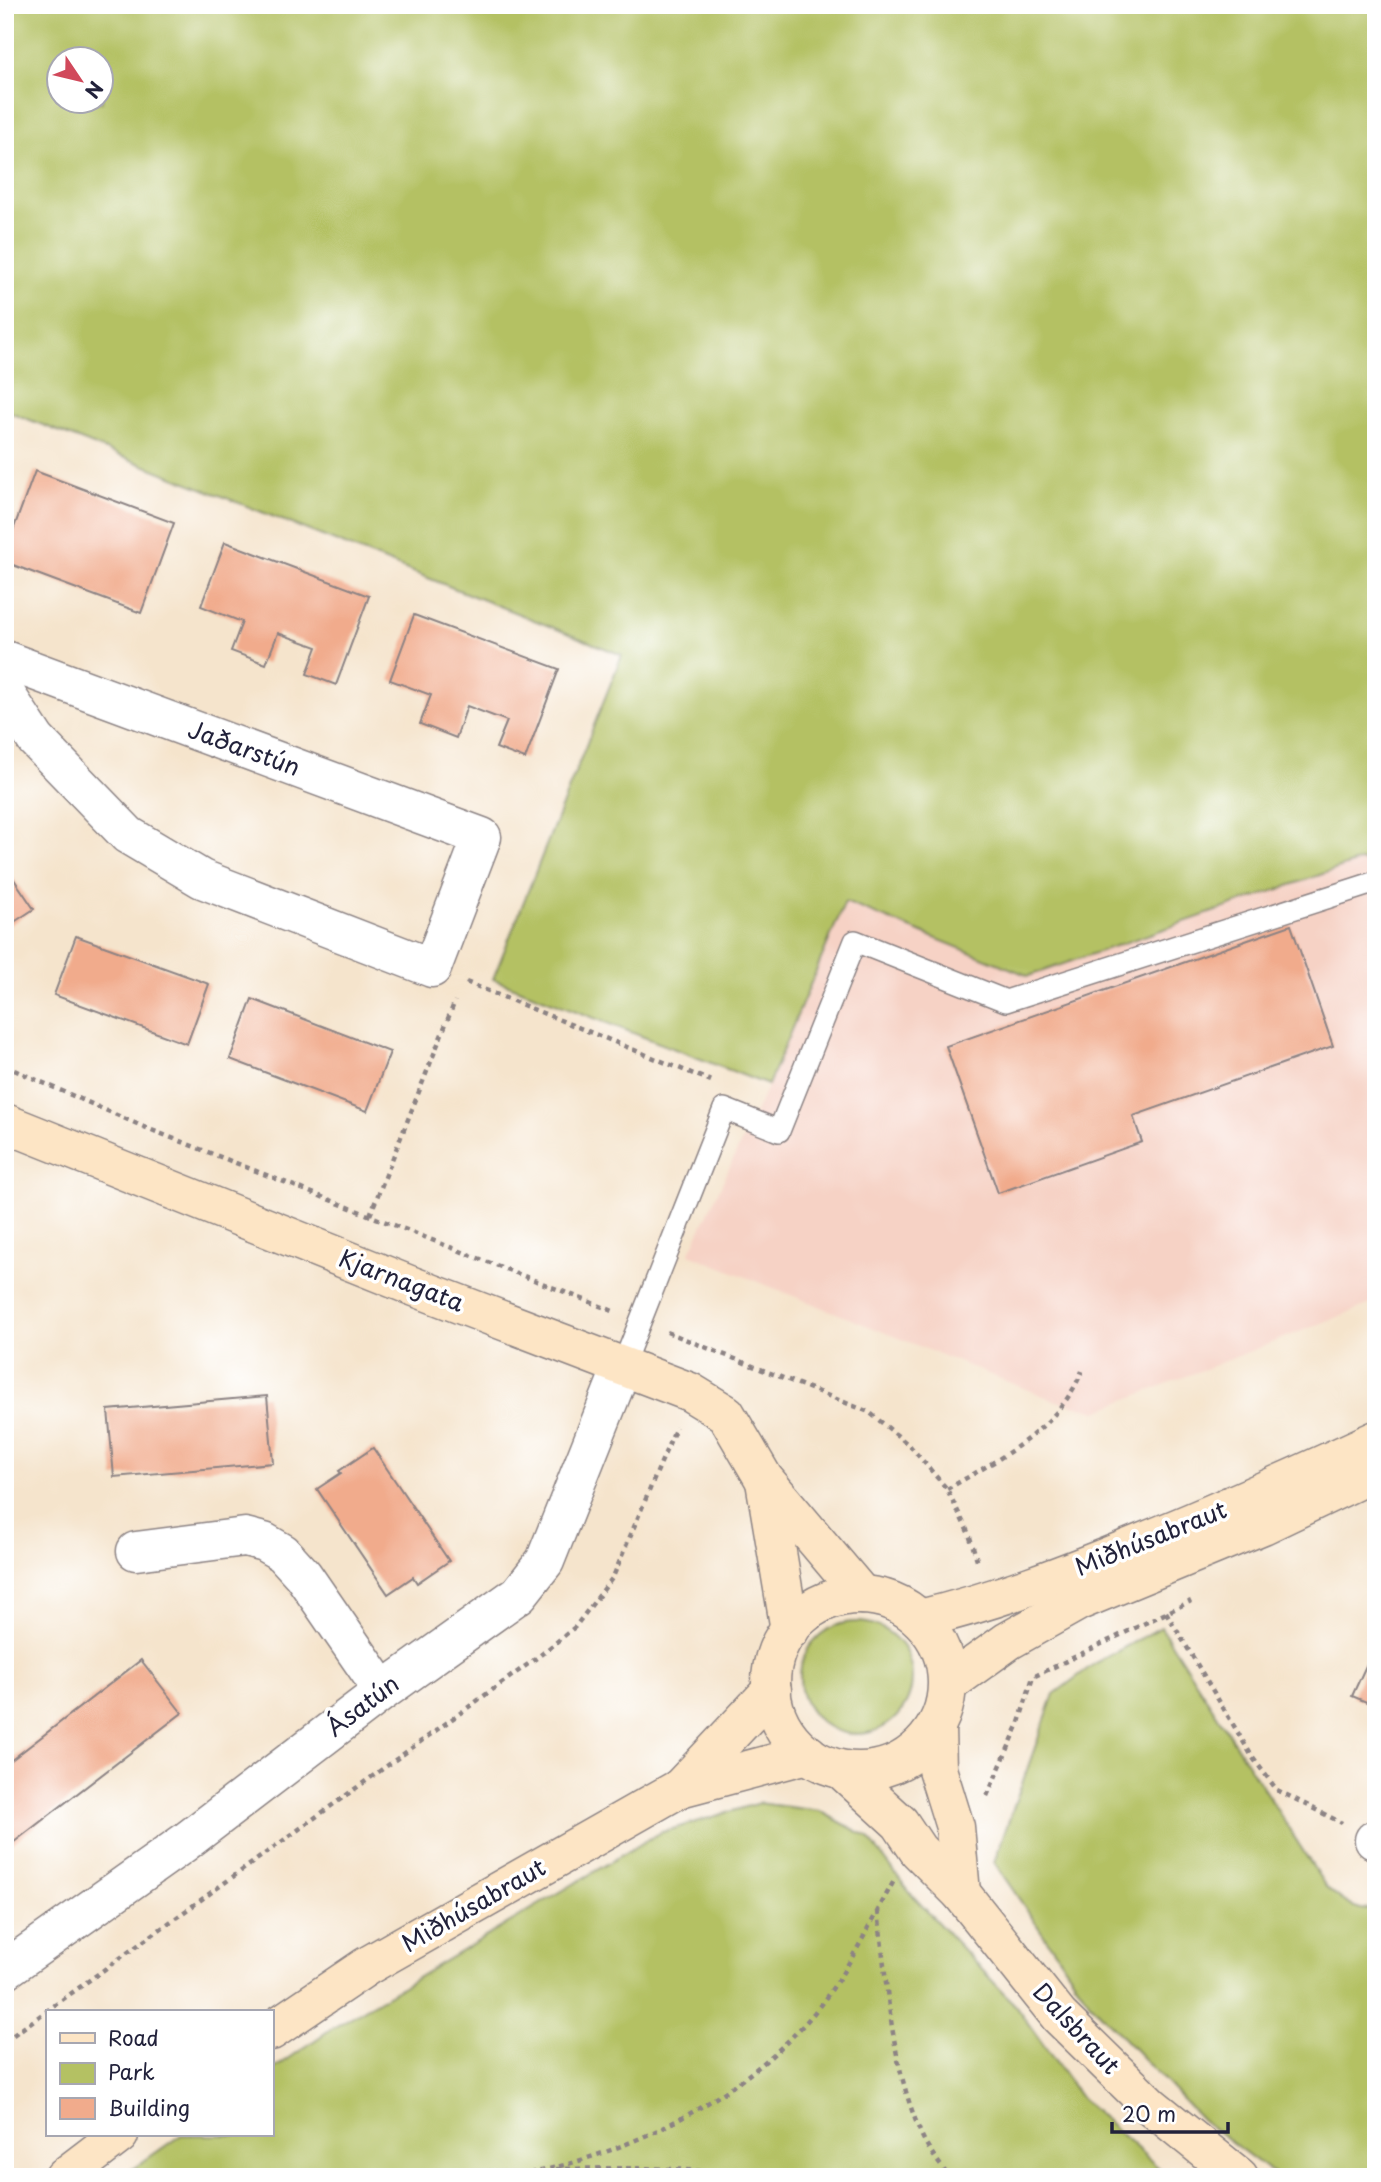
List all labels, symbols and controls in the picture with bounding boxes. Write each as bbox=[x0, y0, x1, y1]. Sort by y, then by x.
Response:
north arrow bbox=[46, 46, 116, 116]
text: N bbox=[79, 76, 111, 105]
street label: Jaðarstún bbox=[184, 710, 306, 784]
street label: Kjarnagata bbox=[334, 1239, 470, 1320]
street label: Miðhúsabraut bbox=[1069, 1490, 1232, 1584]
street label: Ásatún bbox=[318, 1665, 406, 1744]
street label: Miðhúsabraut bbox=[394, 1848, 552, 1960]
street label: Dalsbraut bbox=[1025, 1974, 1130, 2082]
legend bbox=[46, 2010, 273, 2136]
text: Road bbox=[108, 2021, 159, 2053]
text: Park bbox=[108, 2055, 155, 2087]
text: Building bbox=[108, 2091, 190, 2123]
scale bar bbox=[1112, 2091, 1227, 2135]
text: 20 m bbox=[1122, 2097, 1176, 2129]

